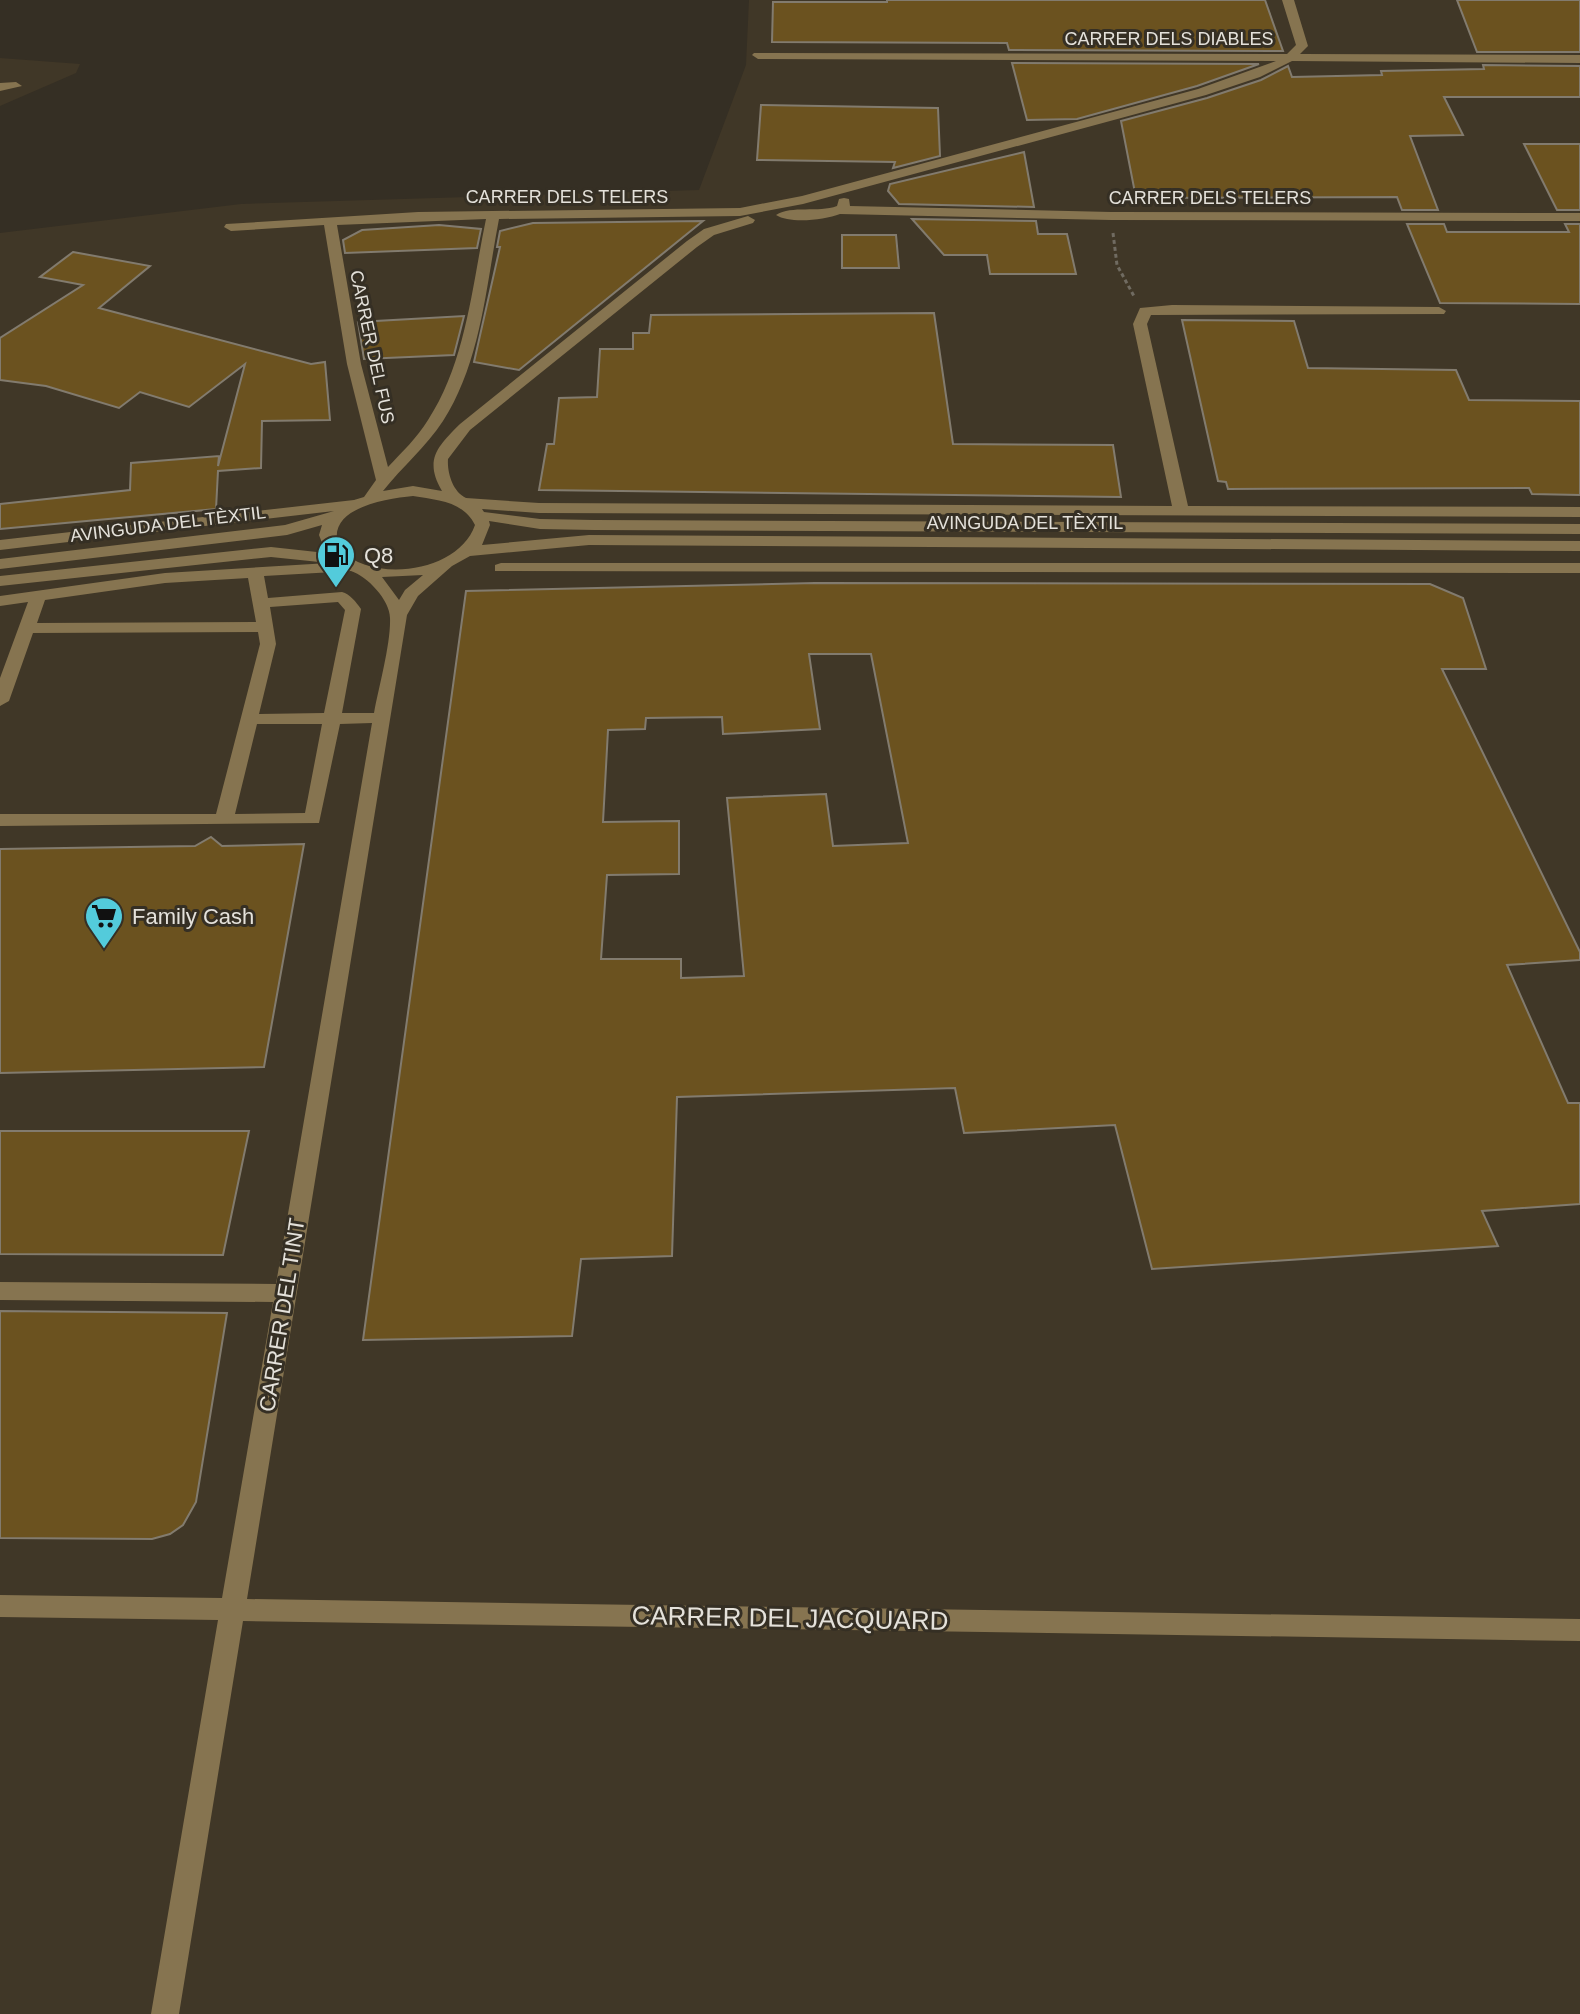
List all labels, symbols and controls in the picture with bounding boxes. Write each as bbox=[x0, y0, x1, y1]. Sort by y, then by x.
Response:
street label: CARRER DELS DIABLES bbox=[1064, 29, 1274, 49]
street label: CARRER DELS TELERS bbox=[466, 187, 668, 207]
street label: CARRER DELS TELERS bbox=[1109, 188, 1311, 208]
street label: CARRER DEL FUS bbox=[346, 268, 398, 426]
street label: AVINGUDA DEL TÈXTIL bbox=[69, 502, 267, 546]
street label: AVINGUDA DEL TÈXTIL bbox=[927, 513, 1123, 533]
fuel station icon: Q8 bbox=[315, 534, 357, 589]
place label: Q8 bbox=[364, 543, 393, 568]
supermarket icon: Family Cash bbox=[83, 895, 125, 950]
place label: Family Cash bbox=[132, 904, 254, 929]
street label: CARRER DEL TINT bbox=[254, 1216, 310, 1414]
street label: CARRER DEL JACQUARD bbox=[631, 1600, 949, 1636]

